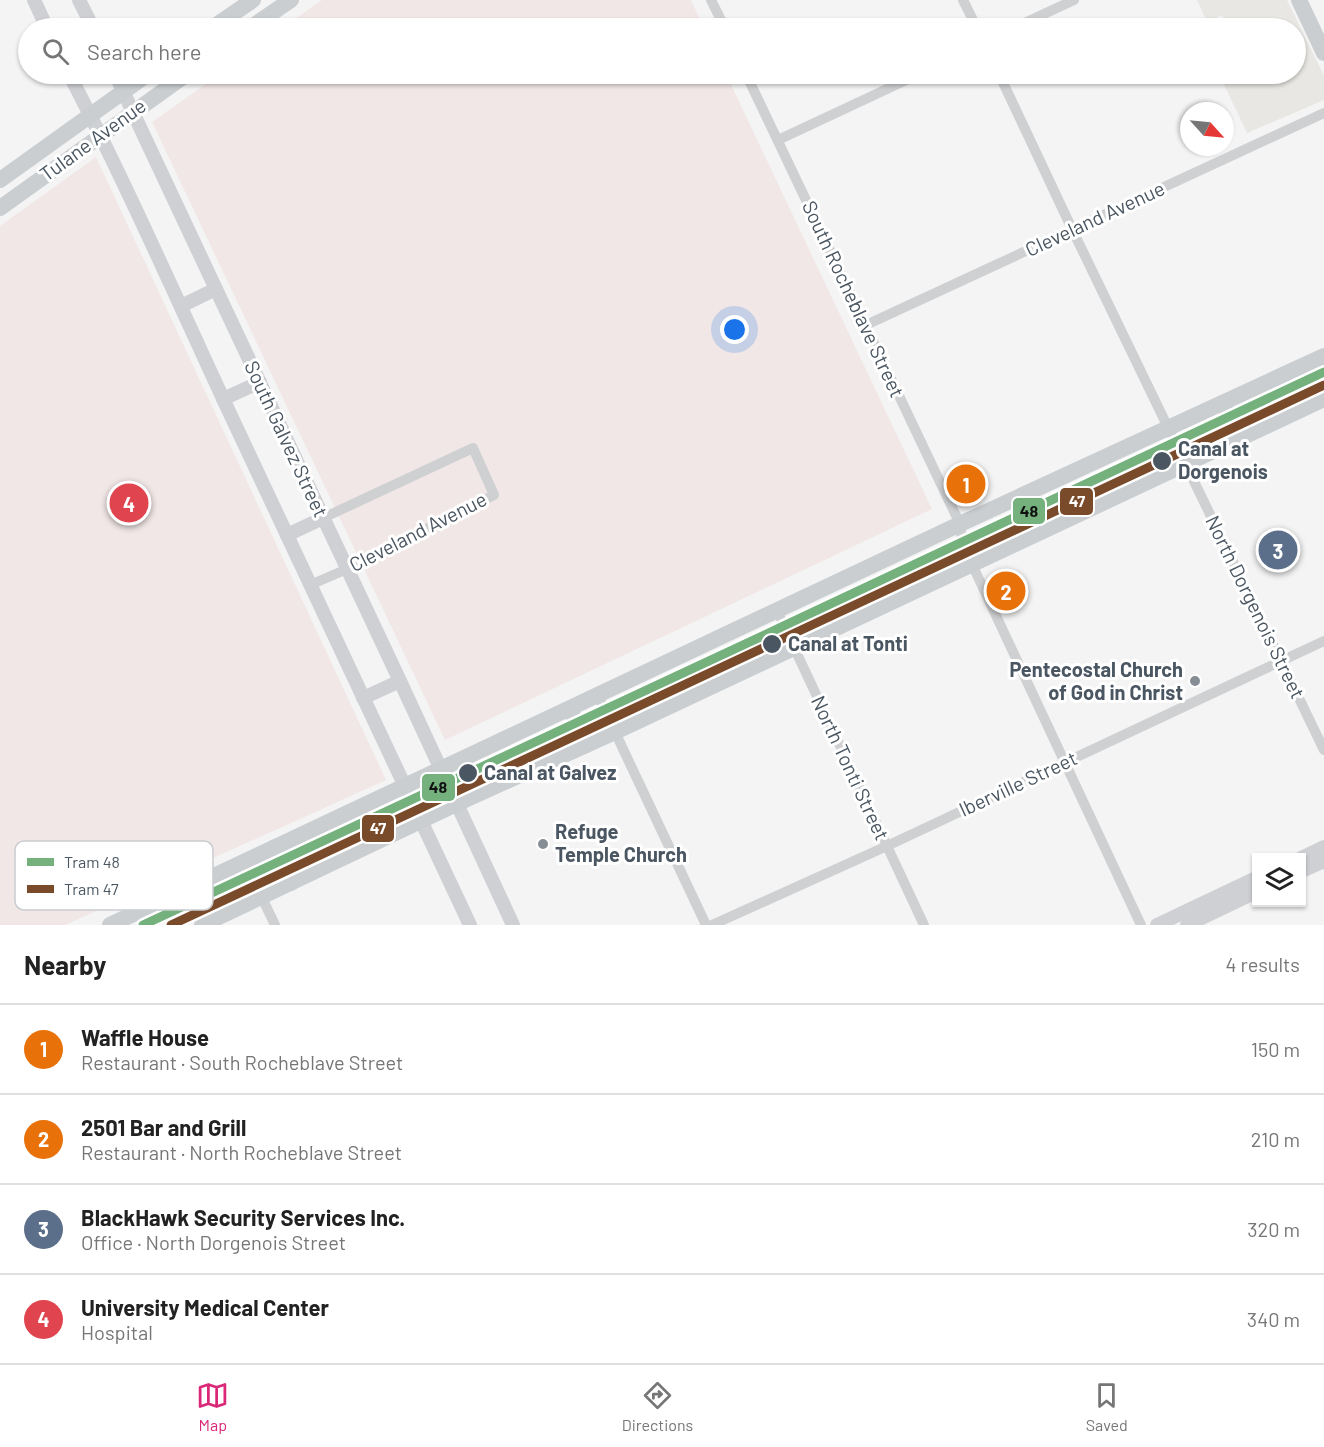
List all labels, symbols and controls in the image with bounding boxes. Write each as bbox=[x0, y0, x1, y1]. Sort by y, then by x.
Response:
search box bbox=[18, 18, 1306, 84]
icon: search bbox=[39, 35, 72, 68]
text: Search here bbox=[87, 38, 201, 64]
street label: Tulane Avenue bbox=[35, 93, 150, 186]
north arrow bbox=[1180, 102, 1234, 156]
street label: Cleveland Avenue bbox=[1021, 175, 1168, 261]
street label: South Rocheblave Street bbox=[798, 196, 910, 401]
your location bbox=[720, 315, 749, 344]
street label: South Galvez Street bbox=[240, 357, 334, 521]
place label: Canal at Dorgenois bbox=[1178, 436, 1268, 483]
marker: Canal at Dorgenois bbox=[1151, 450, 1173, 472]
pin: 1 bbox=[946, 462, 986, 506]
pin: 4 bbox=[110, 480, 148, 526]
street label: Cleveland Avenue bbox=[345, 486, 490, 576]
line badge: 47 bbox=[1059, 487, 1094, 516]
text: 47 bbox=[1069, 491, 1085, 510]
line badge: 48 bbox=[1012, 497, 1046, 525]
text: 48 bbox=[1020, 501, 1039, 520]
street label: North Dorgenois Street bbox=[1201, 511, 1311, 702]
pin: 3 bbox=[1258, 528, 1298, 572]
pin: 2 bbox=[986, 568, 1026, 614]
place label: Canal at Tonti bbox=[788, 631, 908, 655]
marker: Canal at Tonti bbox=[761, 633, 783, 655]
place label: Pentecostal Church of God in Christ bbox=[1010, 657, 1183, 704]
marker: Pentecostal Church of God in Christ bbox=[1188, 674, 1202, 688]
street label: North Tonti Street bbox=[807, 692, 895, 844]
street label: Iberville Street bbox=[955, 745, 1080, 821]
place label: Canal at Galvez bbox=[484, 760, 616, 784]
marker: Canal at Galvez bbox=[457, 762, 479, 784]
line badge: 48 bbox=[421, 773, 456, 802]
text: 48 bbox=[429, 777, 448, 796]
line badge: 47 bbox=[361, 814, 395, 843]
text: 47 bbox=[370, 818, 386, 837]
place label: Refuge Temple Church bbox=[555, 819, 687, 866]
marker: Refuge Temple Church bbox=[536, 837, 550, 851]
legend bbox=[15, 841, 213, 910]
text: Tram 48 bbox=[64, 852, 120, 871]
map controls bbox=[1252, 853, 1306, 907]
button: layers bbox=[1252, 853, 1306, 907]
text: Tram 47 bbox=[64, 879, 119, 898]
text: Nearby bbox=[24, 949, 106, 980]
text: 4 results bbox=[1225, 952, 1300, 976]
text: Waffle House bbox=[81, 1024, 209, 1050]
text: 1 bbox=[40, 1037, 47, 1061]
text: 150 m bbox=[1251, 1037, 1300, 1061]
text: Restaurant · South Rocheblave Street bbox=[81, 1050, 403, 1074]
text: 2501 Bar and Grill bbox=[81, 1114, 246, 1140]
text: 2 bbox=[38, 1127, 49, 1151]
text: 210 m bbox=[1251, 1127, 1300, 1151]
text: Restaurant · North Rocheblave Street bbox=[81, 1140, 402, 1164]
text: BlackHawk Security Services Inc. bbox=[81, 1204, 405, 1230]
text: 3 bbox=[38, 1217, 49, 1241]
text: 320 m bbox=[1247, 1217, 1300, 1241]
text: Office · North Dorgenois Street bbox=[81, 1230, 346, 1254]
text: University Medical Center bbox=[81, 1294, 329, 1320]
text: 4 bbox=[37, 1307, 50, 1331]
text: 340 m bbox=[1247, 1307, 1300, 1331]
text: Hospital bbox=[81, 1320, 153, 1344]
tab: Map bbox=[196, 1379, 229, 1434]
tab: Directions bbox=[622, 1379, 693, 1434]
tab: Saved bbox=[1086, 1379, 1128, 1434]

